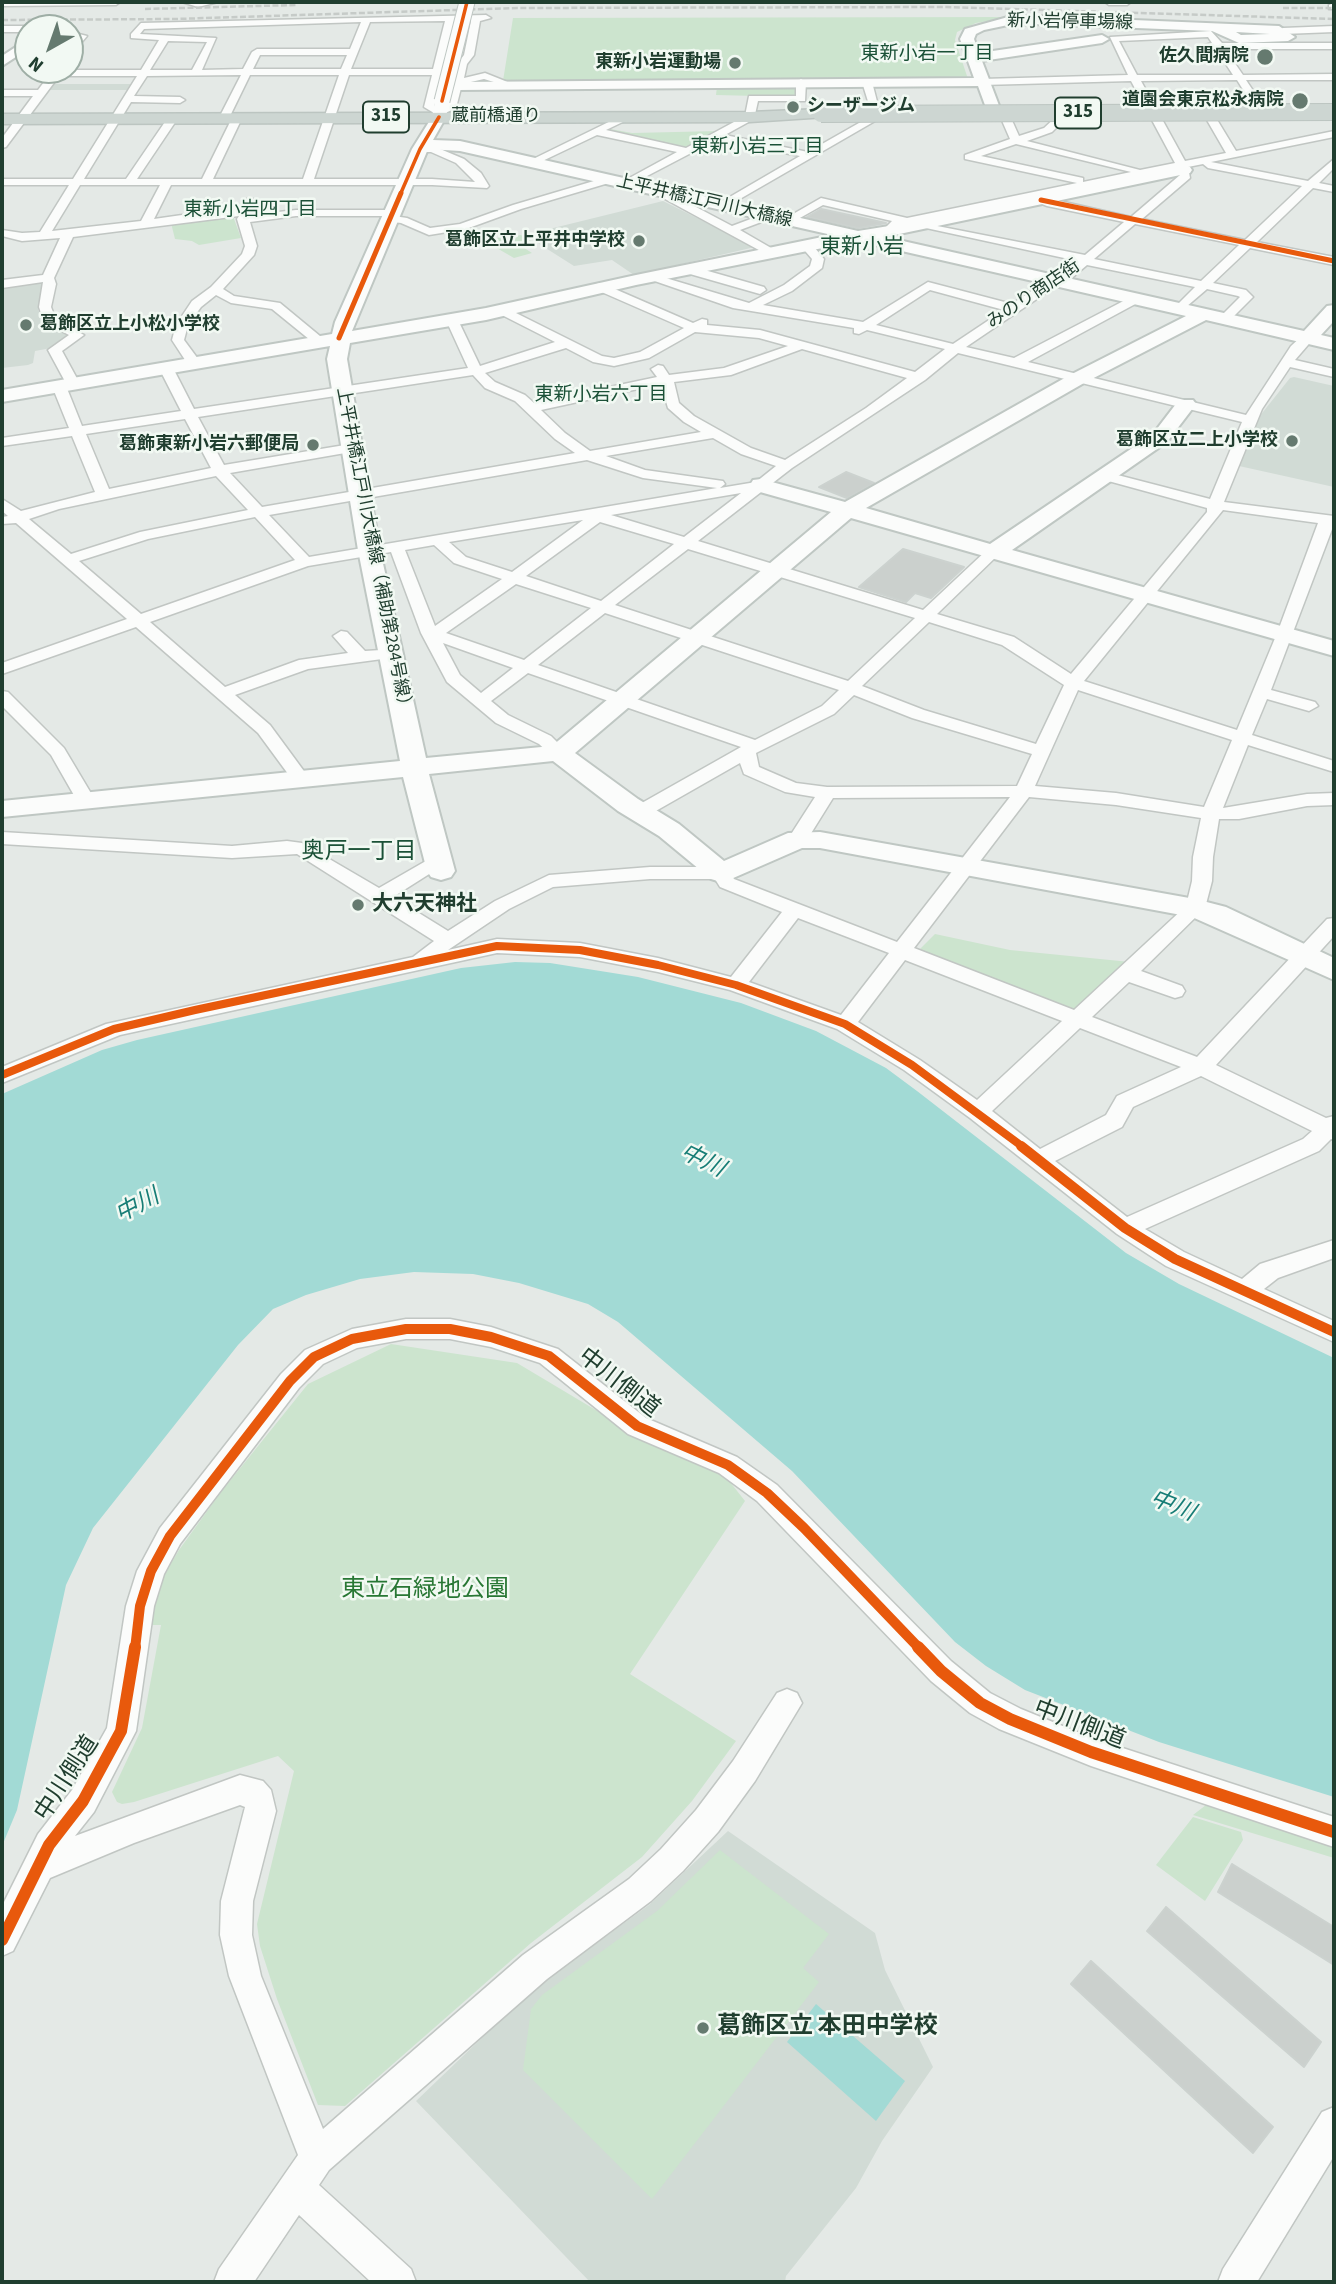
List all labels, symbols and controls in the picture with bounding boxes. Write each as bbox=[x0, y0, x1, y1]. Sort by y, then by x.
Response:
street label: 新小岩停車場線 bbox=[1007, 11, 1133, 35]
north arrow bbox=[14, 14, 84, 84]
district label: 東新小岩一丁目 bbox=[861, 44, 993, 66]
place label: 佐久間病院 bbox=[1159, 46, 1249, 68]
marker: 佐久間病院 bbox=[1255, 47, 1275, 67]
text: N bbox=[23, 50, 50, 78]
place label: 東新小岩運動場 bbox=[595, 52, 721, 74]
marker: 東新小岩運動場 bbox=[727, 55, 743, 71]
place label: 道園会東京松永病院 bbox=[1122, 90, 1284, 112]
marker: 道園会東京松永病院 bbox=[1290, 91, 1310, 111]
place label: シーザージム bbox=[807, 96, 915, 118]
road number: 315 bbox=[1055, 97, 1101, 128]
marker: シーザージム bbox=[785, 99, 801, 115]
road number: 315 bbox=[363, 102, 409, 132]
street label: 蔵前橋通り bbox=[451, 106, 541, 128]
district label: 東新小岩三丁目 bbox=[691, 137, 823, 159]
street label: 上平井橋江戸川大橋線 bbox=[614, 171, 794, 233]
district label: 東新小岩四丁目 bbox=[184, 200, 316, 222]
place label: 葛飾区立上平井中学校 bbox=[445, 230, 625, 252]
marker: 葛飾区立上平井中学校 bbox=[631, 233, 647, 249]
district label: 東新小岩 bbox=[820, 235, 904, 261]
street label: みのり商店街 bbox=[983, 256, 1085, 334]
place label: 葛飾区立上小松小学校 bbox=[40, 314, 220, 336]
marker: 葛飾区立上小松小学校 bbox=[18, 317, 34, 333]
district label: 東新小岩六丁目 bbox=[535, 385, 667, 407]
street label: 上平井橋江戸川大橋線（補助第284号線） bbox=[331, 386, 415, 716]
place label: 葛飾区立二上小学校 bbox=[1116, 430, 1278, 452]
marker: 葛飾区立二上小学校 bbox=[1284, 433, 1300, 449]
place label: 葛飾東新小岩六郵便局 bbox=[119, 434, 299, 456]
marker: 葛飾東新小岩六郵便局 bbox=[305, 437, 321, 453]
district label: 奥戸一丁目 bbox=[302, 839, 416, 867]
place label: 大六天神社 bbox=[372, 892, 477, 918]
marker: 大六天神社 bbox=[350, 897, 366, 913]
water label: 中川 bbox=[675, 1140, 729, 1184]
water label: 中川 bbox=[111, 1184, 165, 1230]
street label: 中川側道 bbox=[571, 1343, 665, 1425]
water label: 中川 bbox=[1146, 1486, 1198, 1528]
park label: 東立石緑地公園 bbox=[341, 1577, 509, 1605]
street label: 中川側道 bbox=[1029, 1695, 1129, 1757]
street label: 中川側道 bbox=[30, 1731, 106, 1827]
place label: 葛飾区立 本田中学校 bbox=[717, 2014, 938, 2042]
marker: 葛飾区立 本田中学校 bbox=[695, 2020, 711, 2036]

